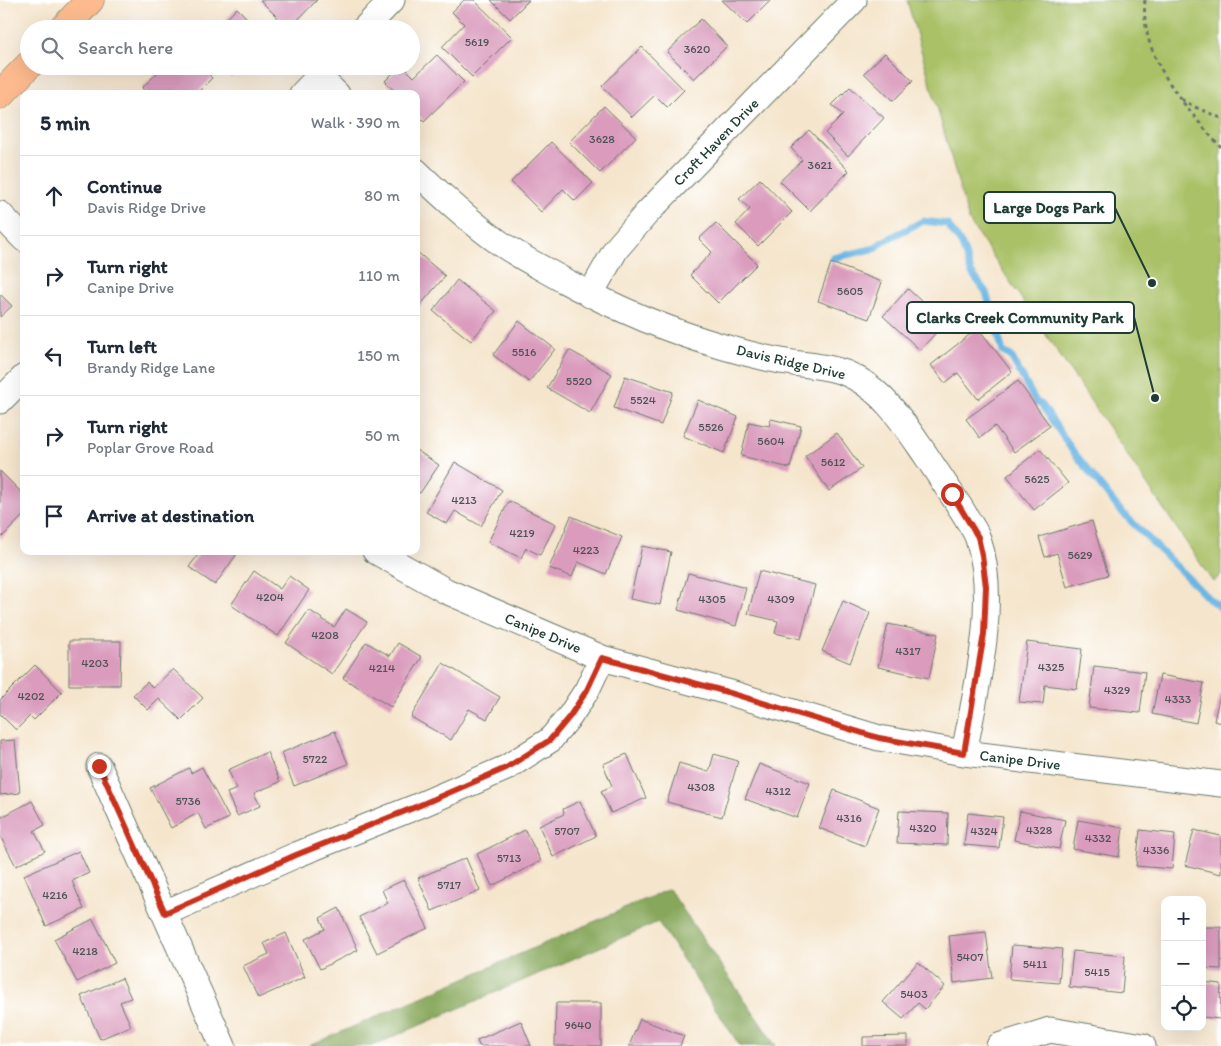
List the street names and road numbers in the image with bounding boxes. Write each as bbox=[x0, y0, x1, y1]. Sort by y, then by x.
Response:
street label: Croft Haven Drive bbox=[670, 94, 762, 190]
street label: Davis Ridge Drive bbox=[735, 341, 847, 383]
street label: Canipe Drive bbox=[502, 609, 584, 657]
street label: Canipe Drive bbox=[978, 746, 1062, 774]

